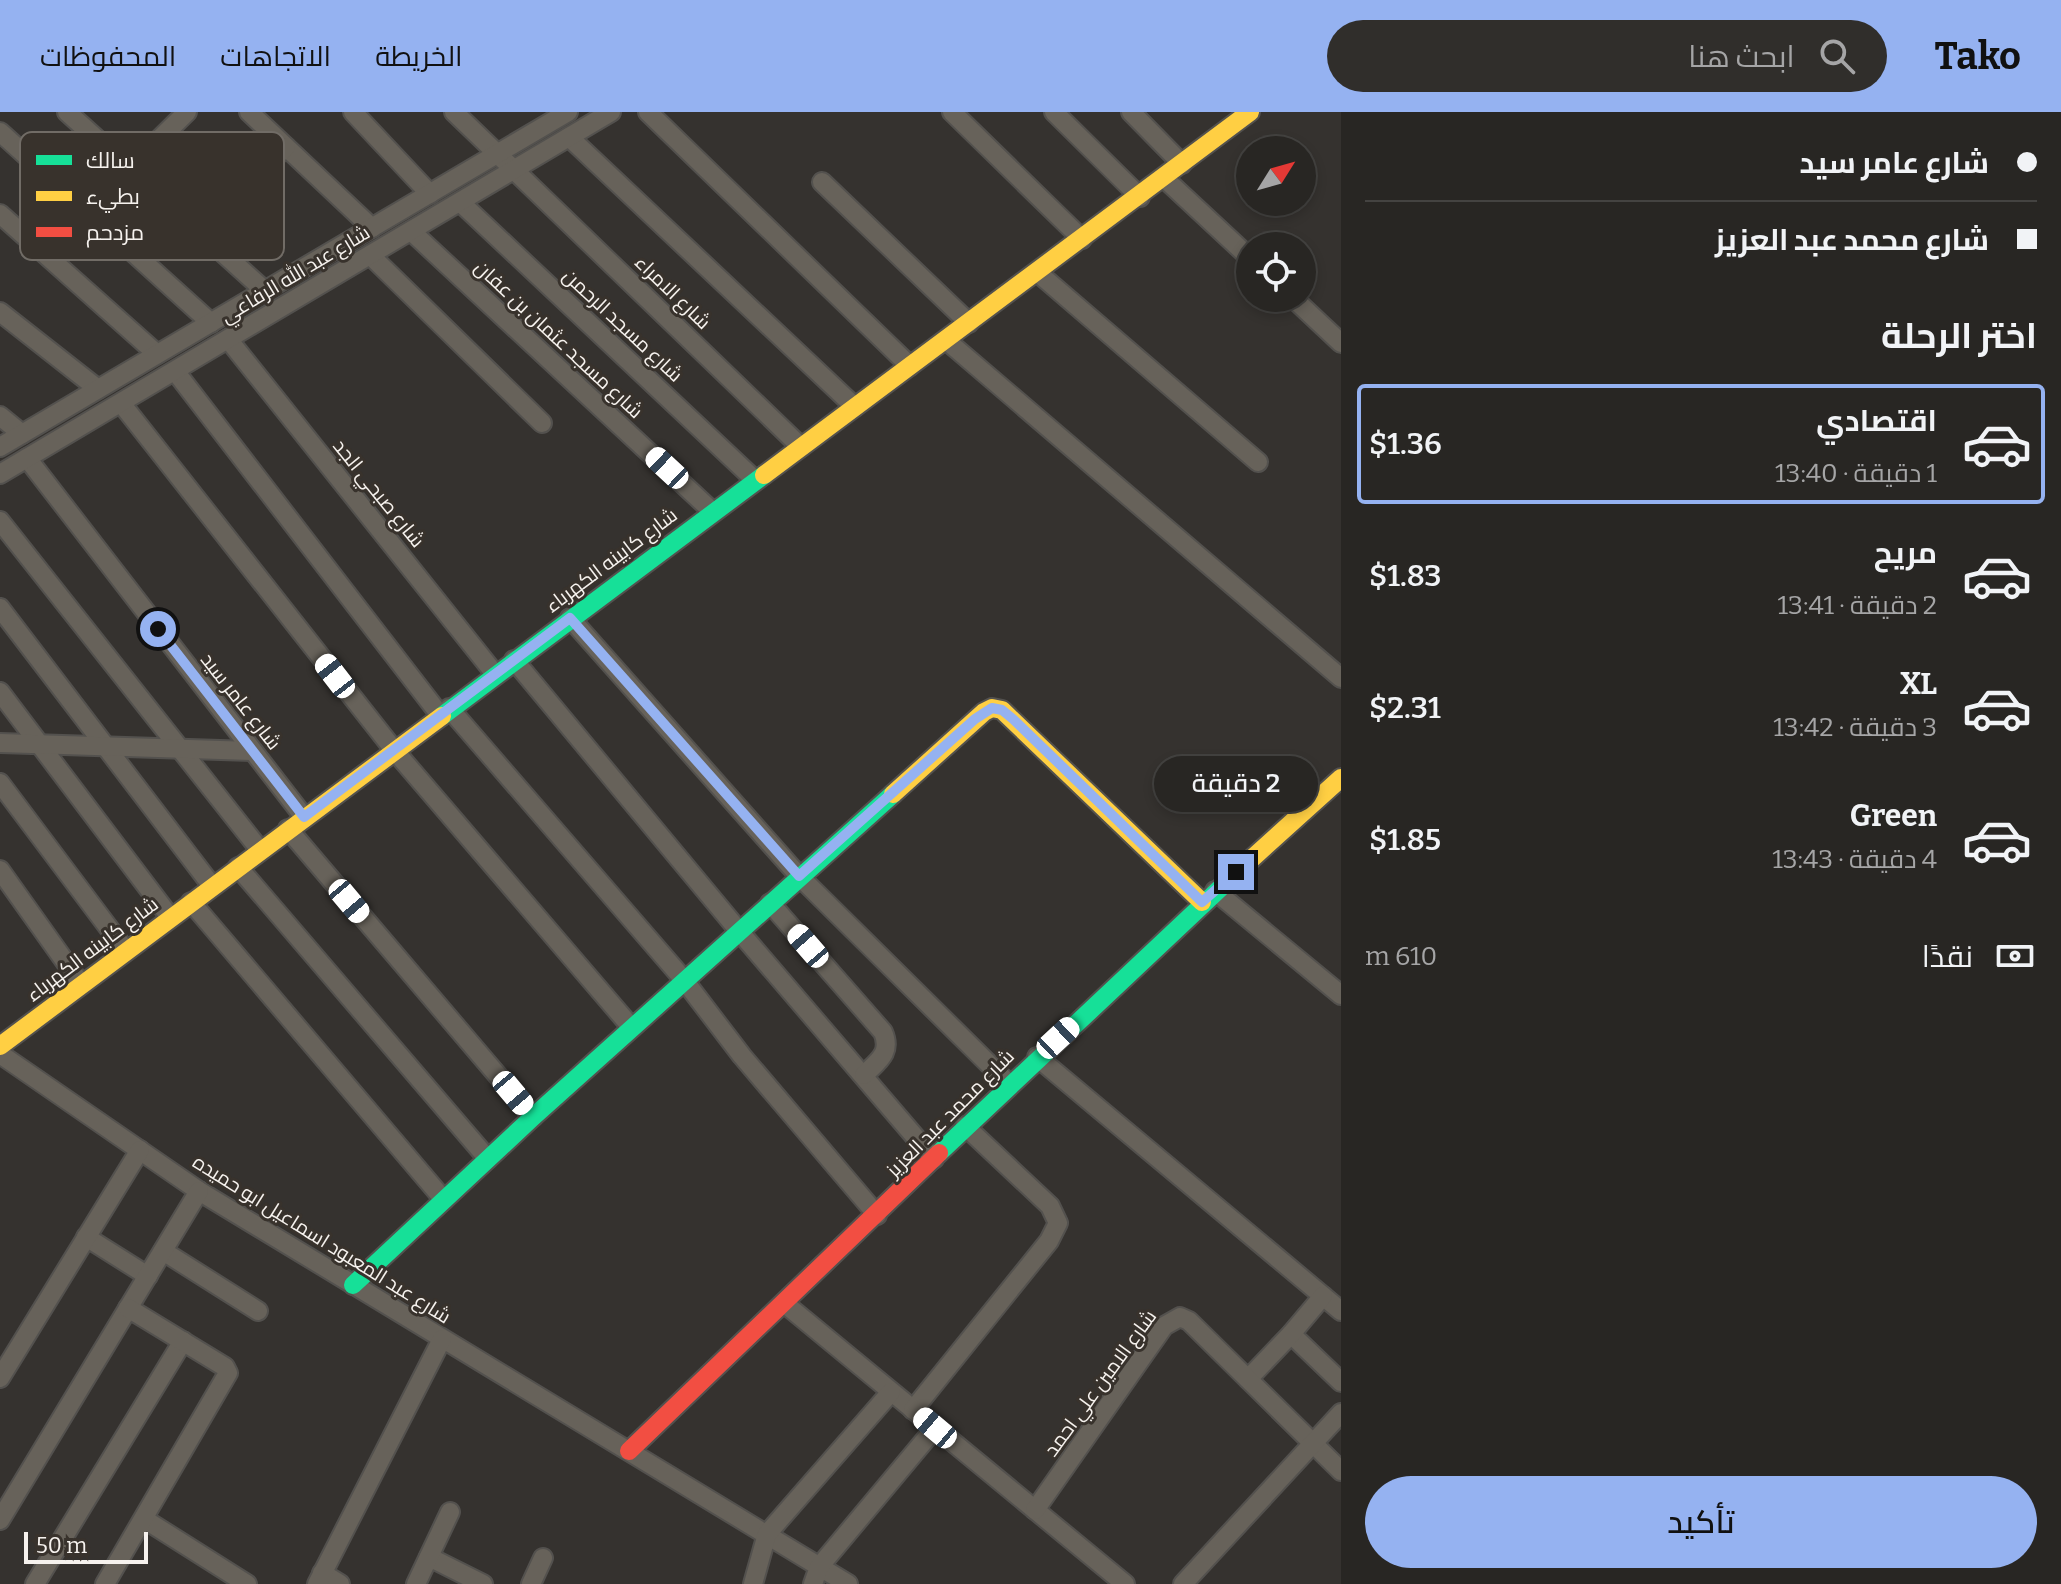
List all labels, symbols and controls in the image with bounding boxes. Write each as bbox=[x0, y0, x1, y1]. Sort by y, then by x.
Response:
search box bbox=[1327, 20, 1887, 92]
text: Tako bbox=[1935, 33, 2021, 79]
icon: search bbox=[1815, 34, 1859, 78]
text: ابحث هنا bbox=[1688, 39, 1795, 75]
text: المحفوظات bbox=[40, 40, 176, 73]
text: الاتجاهات bbox=[220, 40, 331, 73]
text: الخريطة bbox=[375, 40, 463, 73]
legend bbox=[20, 132, 284, 260]
north arrow bbox=[1236, 136, 1316, 216]
map controls bbox=[1236, 136, 1316, 312]
text: شارع عامر سيد bbox=[1800, 145, 1989, 181]
text: سالك bbox=[86, 147, 135, 174]
text: بطيء bbox=[86, 183, 140, 213]
text: مزدحم bbox=[86, 219, 144, 248]
street label: شارع عبد الله الرفاعي bbox=[215, 219, 376, 332]
text: شارع محمد عبد العزيز bbox=[1715, 222, 1989, 258]
button: locate bbox=[1236, 232, 1316, 312]
street label: شارع الامراء bbox=[629, 250, 716, 335]
street label: شارع مسجد عثمان بن عفان bbox=[469, 255, 648, 425]
street label: شارع مسجد الرحمن bbox=[557, 263, 688, 388]
text: اختر الرحلة bbox=[1881, 314, 2037, 358]
text: اقتصادي bbox=[1816, 403, 1937, 439]
icon: car bbox=[1961, 408, 2033, 480]
text: $1.36 bbox=[1369, 426, 1442, 462]
street label: شارع صبحي الجد bbox=[325, 434, 430, 555]
car bbox=[641, 443, 693, 493]
text: 1 دقيقة · 13:40 bbox=[1775, 458, 1937, 489]
street label: شارع كابينه الكهرباء bbox=[540, 503, 683, 619]
text: مريح bbox=[1874, 535, 1937, 571]
icon: car bbox=[1961, 540, 2033, 612]
text: $1.83 bbox=[1369, 558, 1442, 594]
text: 2 دقيقة · 13:41 bbox=[1778, 590, 1937, 621]
route start bbox=[140, 611, 176, 647]
street label: شارع عامر سيد bbox=[194, 648, 286, 756]
car bbox=[311, 650, 359, 702]
text: XL bbox=[1900, 666, 1937, 702]
icon: car bbox=[1961, 672, 2033, 744]
text: $2.31 bbox=[1369, 690, 1441, 726]
text: 3 دقيقة · 13:42 bbox=[1773, 712, 1937, 743]
callout: 2 دقيقة bbox=[1154, 756, 1318, 812]
text: 2 دقيقة bbox=[1192, 768, 1280, 799]
text: Green bbox=[1850, 798, 1937, 834]
icon: car bbox=[1961, 804, 2033, 876]
text: $1.85 bbox=[1369, 822, 1441, 858]
text: 4 دقيقة · 13:43 bbox=[1772, 844, 1937, 875]
route end bbox=[1218, 854, 1254, 890]
car bbox=[324, 875, 374, 927]
street label: شارع كابينه الكهرباء bbox=[21, 892, 164, 1008]
car bbox=[783, 920, 833, 972]
icon: cash bbox=[1993, 934, 2037, 978]
text: نقدًا bbox=[1922, 939, 1973, 975]
text: 610 m bbox=[1365, 941, 1437, 972]
car bbox=[1032, 1013, 1084, 1063]
street label: شارع محمد عبد العزيز bbox=[880, 1044, 1020, 1184]
car bbox=[488, 1067, 538, 1119]
street label: شارع عبد المعبود اسماعيل ابو حميده bbox=[188, 1149, 455, 1330]
street label: شارع الامين علي احمد bbox=[1039, 1305, 1164, 1463]
car bbox=[909, 1403, 961, 1453]
button: تأكيد bbox=[1365, 1476, 2037, 1568]
scale bar bbox=[24, 1528, 148, 1564]
text: 50 m bbox=[36, 1532, 87, 1559]

